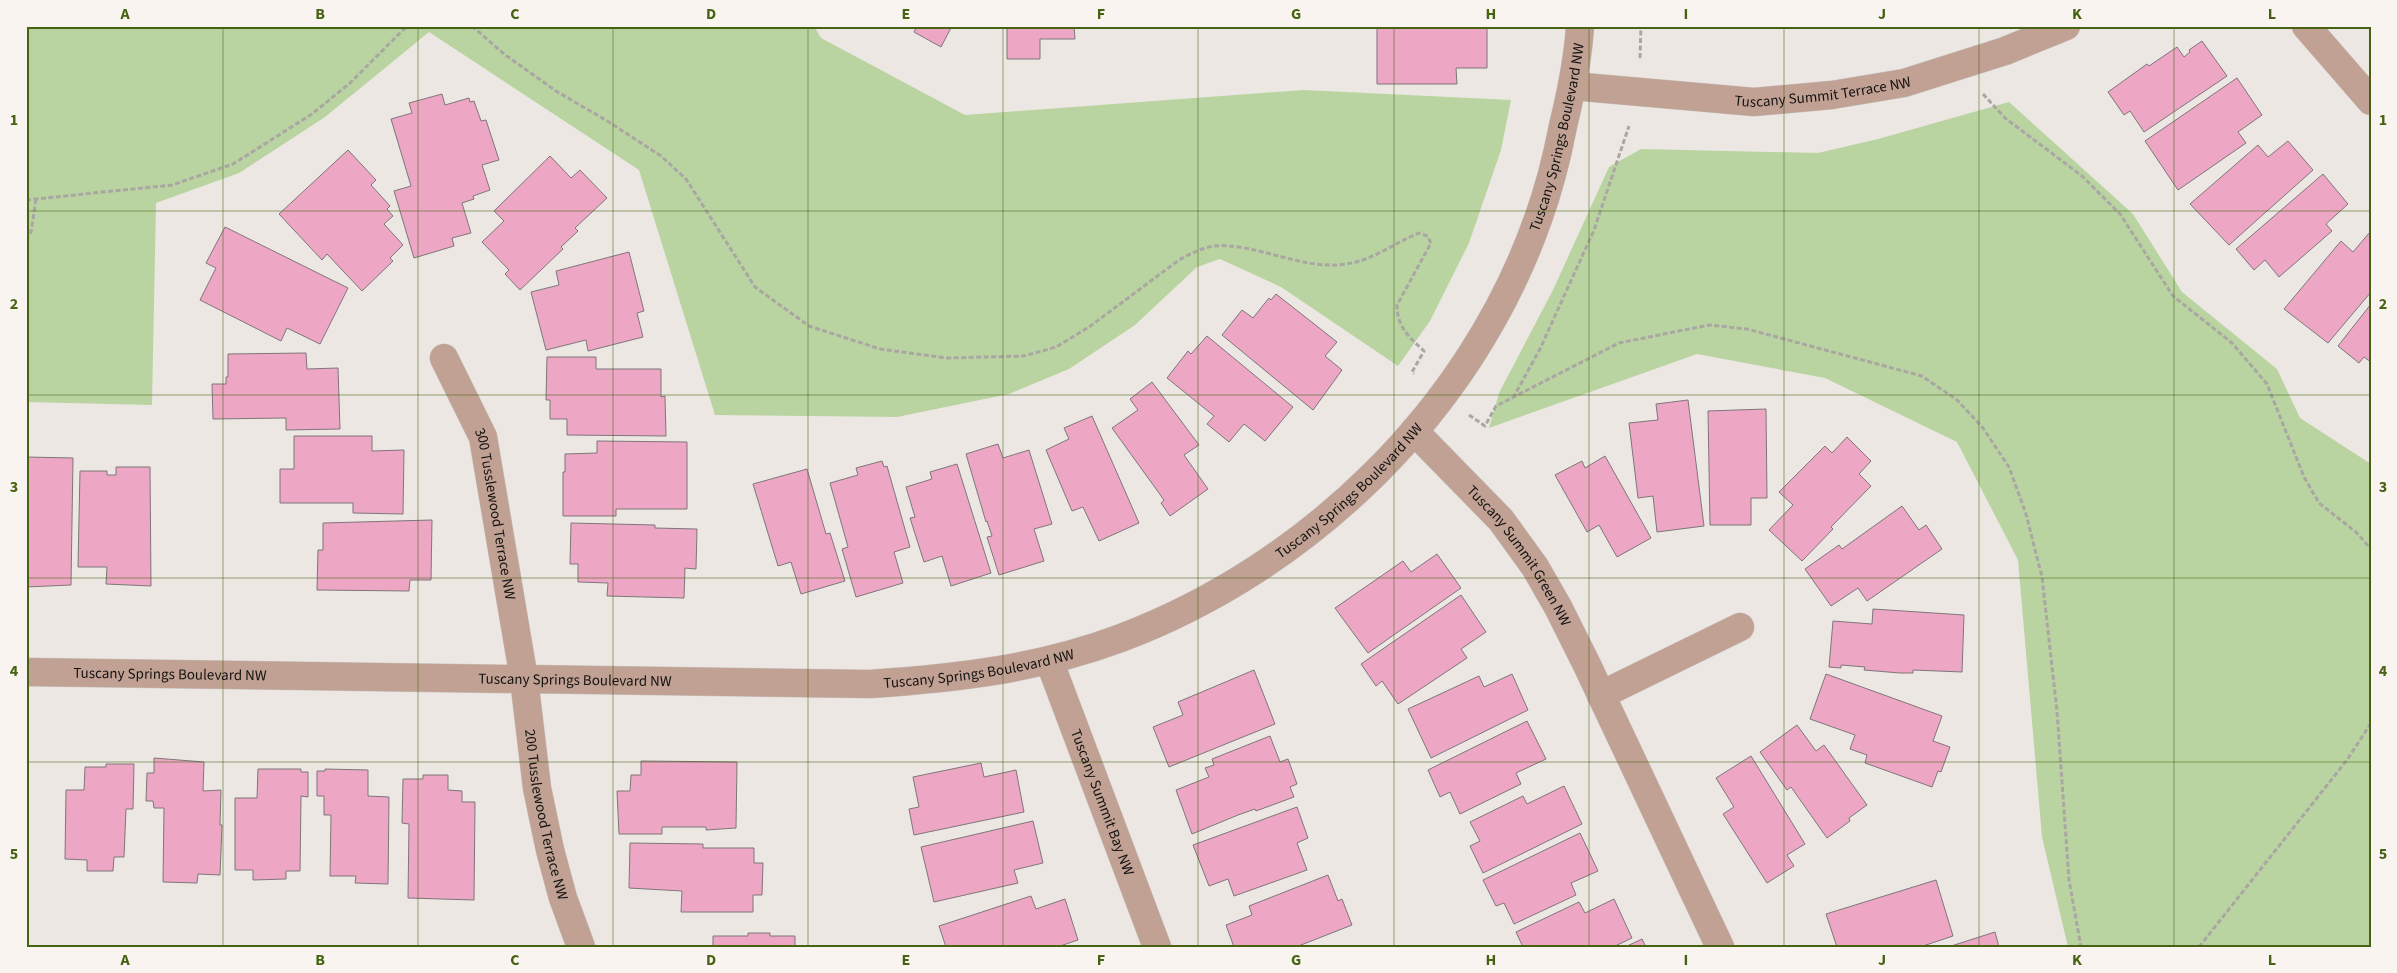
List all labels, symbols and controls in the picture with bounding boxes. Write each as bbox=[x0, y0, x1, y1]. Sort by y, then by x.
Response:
text: A bbox=[119, 3, 130, 25]
text: B bbox=[315, 3, 325, 25]
text: C bbox=[510, 3, 520, 25]
text: D bbox=[706, 3, 716, 25]
text: E bbox=[902, 3, 910, 25]
text: F bbox=[1097, 3, 1105, 25]
text: G bbox=[1291, 3, 1301, 25]
text: H bbox=[1486, 3, 1496, 25]
text: I bbox=[1684, 3, 1688, 25]
text: J bbox=[1878, 3, 1886, 25]
text: K bbox=[2072, 3, 2082, 25]
text: L bbox=[2268, 3, 2276, 25]
street label: Tuscany Springs Boulevard NW bbox=[1524, 41, 1589, 234]
street label: Tuscany Summit Terrace NW bbox=[1734, 71, 1914, 113]
text: 1 bbox=[10, 109, 18, 131]
text: 1 bbox=[2379, 109, 2387, 131]
text: 2 bbox=[10, 293, 18, 315]
text: 2 bbox=[2379, 293, 2387, 315]
street label: Tuscany Springs Boulevard NW bbox=[1271, 418, 1428, 564]
street label: 300 Tusslewood Terrace NW bbox=[470, 424, 521, 602]
text: 3 bbox=[10, 476, 18, 498]
text: 3 bbox=[2379, 476, 2387, 498]
street label: Tuscany Summit Green NW bbox=[1462, 480, 1576, 630]
street label: Tuscany Springs Boulevard NW bbox=[883, 643, 1077, 694]
text: 4 bbox=[10, 660, 19, 682]
text: 4 bbox=[2379, 660, 2388, 682]
street label: Tuscany Springs Boulevard NW bbox=[73, 662, 267, 686]
street label: Tuscany Springs Boulevard NW bbox=[478, 668, 672, 692]
street label: Tuscany Summit Bay NW bbox=[1065, 726, 1140, 879]
street label: 200 Tusslewood Terrace NW bbox=[520, 728, 574, 902]
text: 5 bbox=[10, 843, 18, 865]
text: 5 bbox=[2379, 843, 2387, 865]
text: A bbox=[119, 949, 130, 971]
text: B bbox=[315, 949, 325, 971]
text: C bbox=[510, 949, 520, 971]
text: D bbox=[706, 949, 716, 971]
text: E bbox=[902, 949, 910, 971]
text: F bbox=[1097, 949, 1105, 971]
text: G bbox=[1291, 949, 1301, 971]
text: H bbox=[1486, 949, 1496, 971]
text: I bbox=[1684, 949, 1688, 971]
text: J bbox=[1878, 949, 1886, 971]
text: K bbox=[2072, 949, 2082, 971]
text: L bbox=[2268, 949, 2276, 971]

